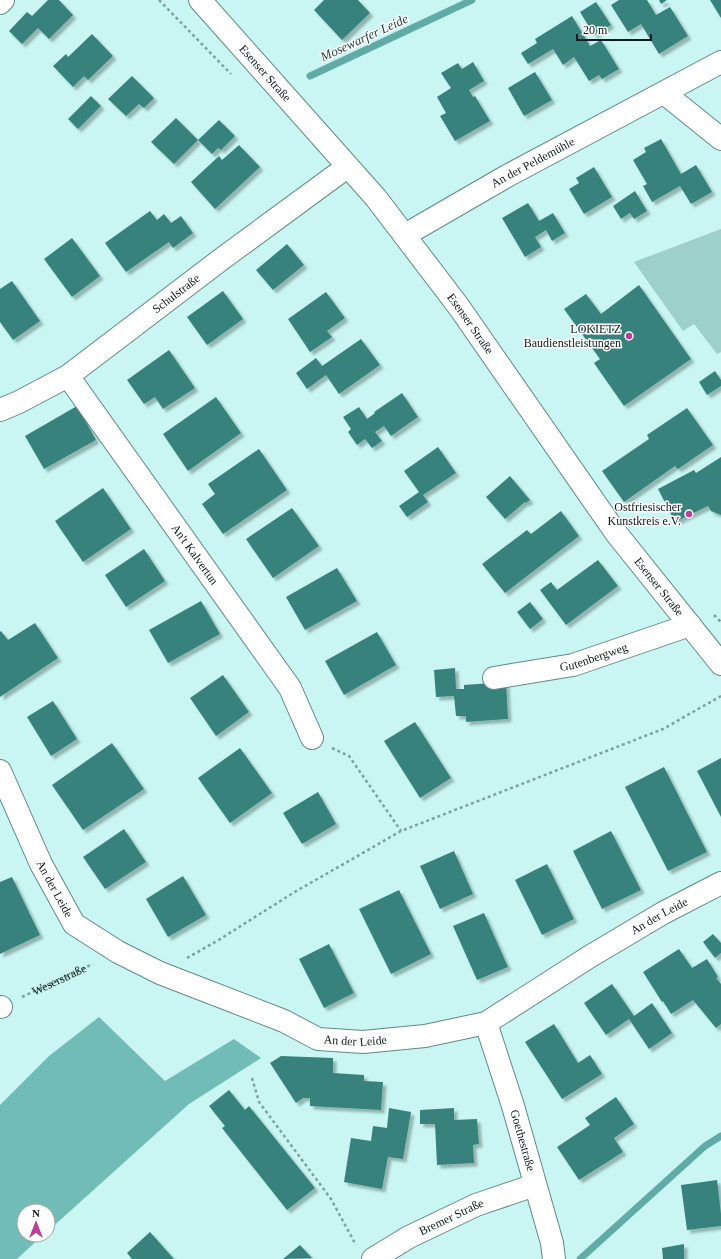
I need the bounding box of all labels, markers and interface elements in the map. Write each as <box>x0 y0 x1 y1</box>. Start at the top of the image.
water label: Mosewarfer Leide <box>317 10 411 65</box>
scale bar <box>577 16 651 42</box>
text: 20 m <box>583 23 608 37</box>
street label: Esenser Straße <box>236 42 294 104</box>
street label: An der Peldemühle <box>489 134 577 191</box>
street label: Schulstraße <box>150 271 203 316</box>
street label: Esenser Straße <box>444 290 496 357</box>
place label: LOKIETZ Baudienstleistungen <box>524 322 621 350</box>
marker: LOKIETZ Baudienstleistungen <box>624 331 634 341</box>
place label: Ostfriesischer Kunstkreis e.V. <box>608 500 681 528</box>
marker: Ostfriesischer Kunstkreis e.V. <box>684 509 694 519</box>
street label: An't Kalvertun <box>169 521 221 588</box>
street label: Esenser Straße <box>631 555 687 619</box>
street label: Gutenbergweg <box>559 640 629 674</box>
street label: An der Leide <box>33 858 76 920</box>
street label: An der Leide <box>628 894 690 938</box>
street label: Weserstraße <box>30 961 89 998</box>
street label: An der Leide <box>323 1032 387 1049</box>
street label: Goethestraße <box>507 1108 538 1173</box>
street label: Bremer Straße <box>417 1196 485 1238</box>
north arrow <box>16 1203 56 1243</box>
text: N <box>32 1207 40 1219</box>

